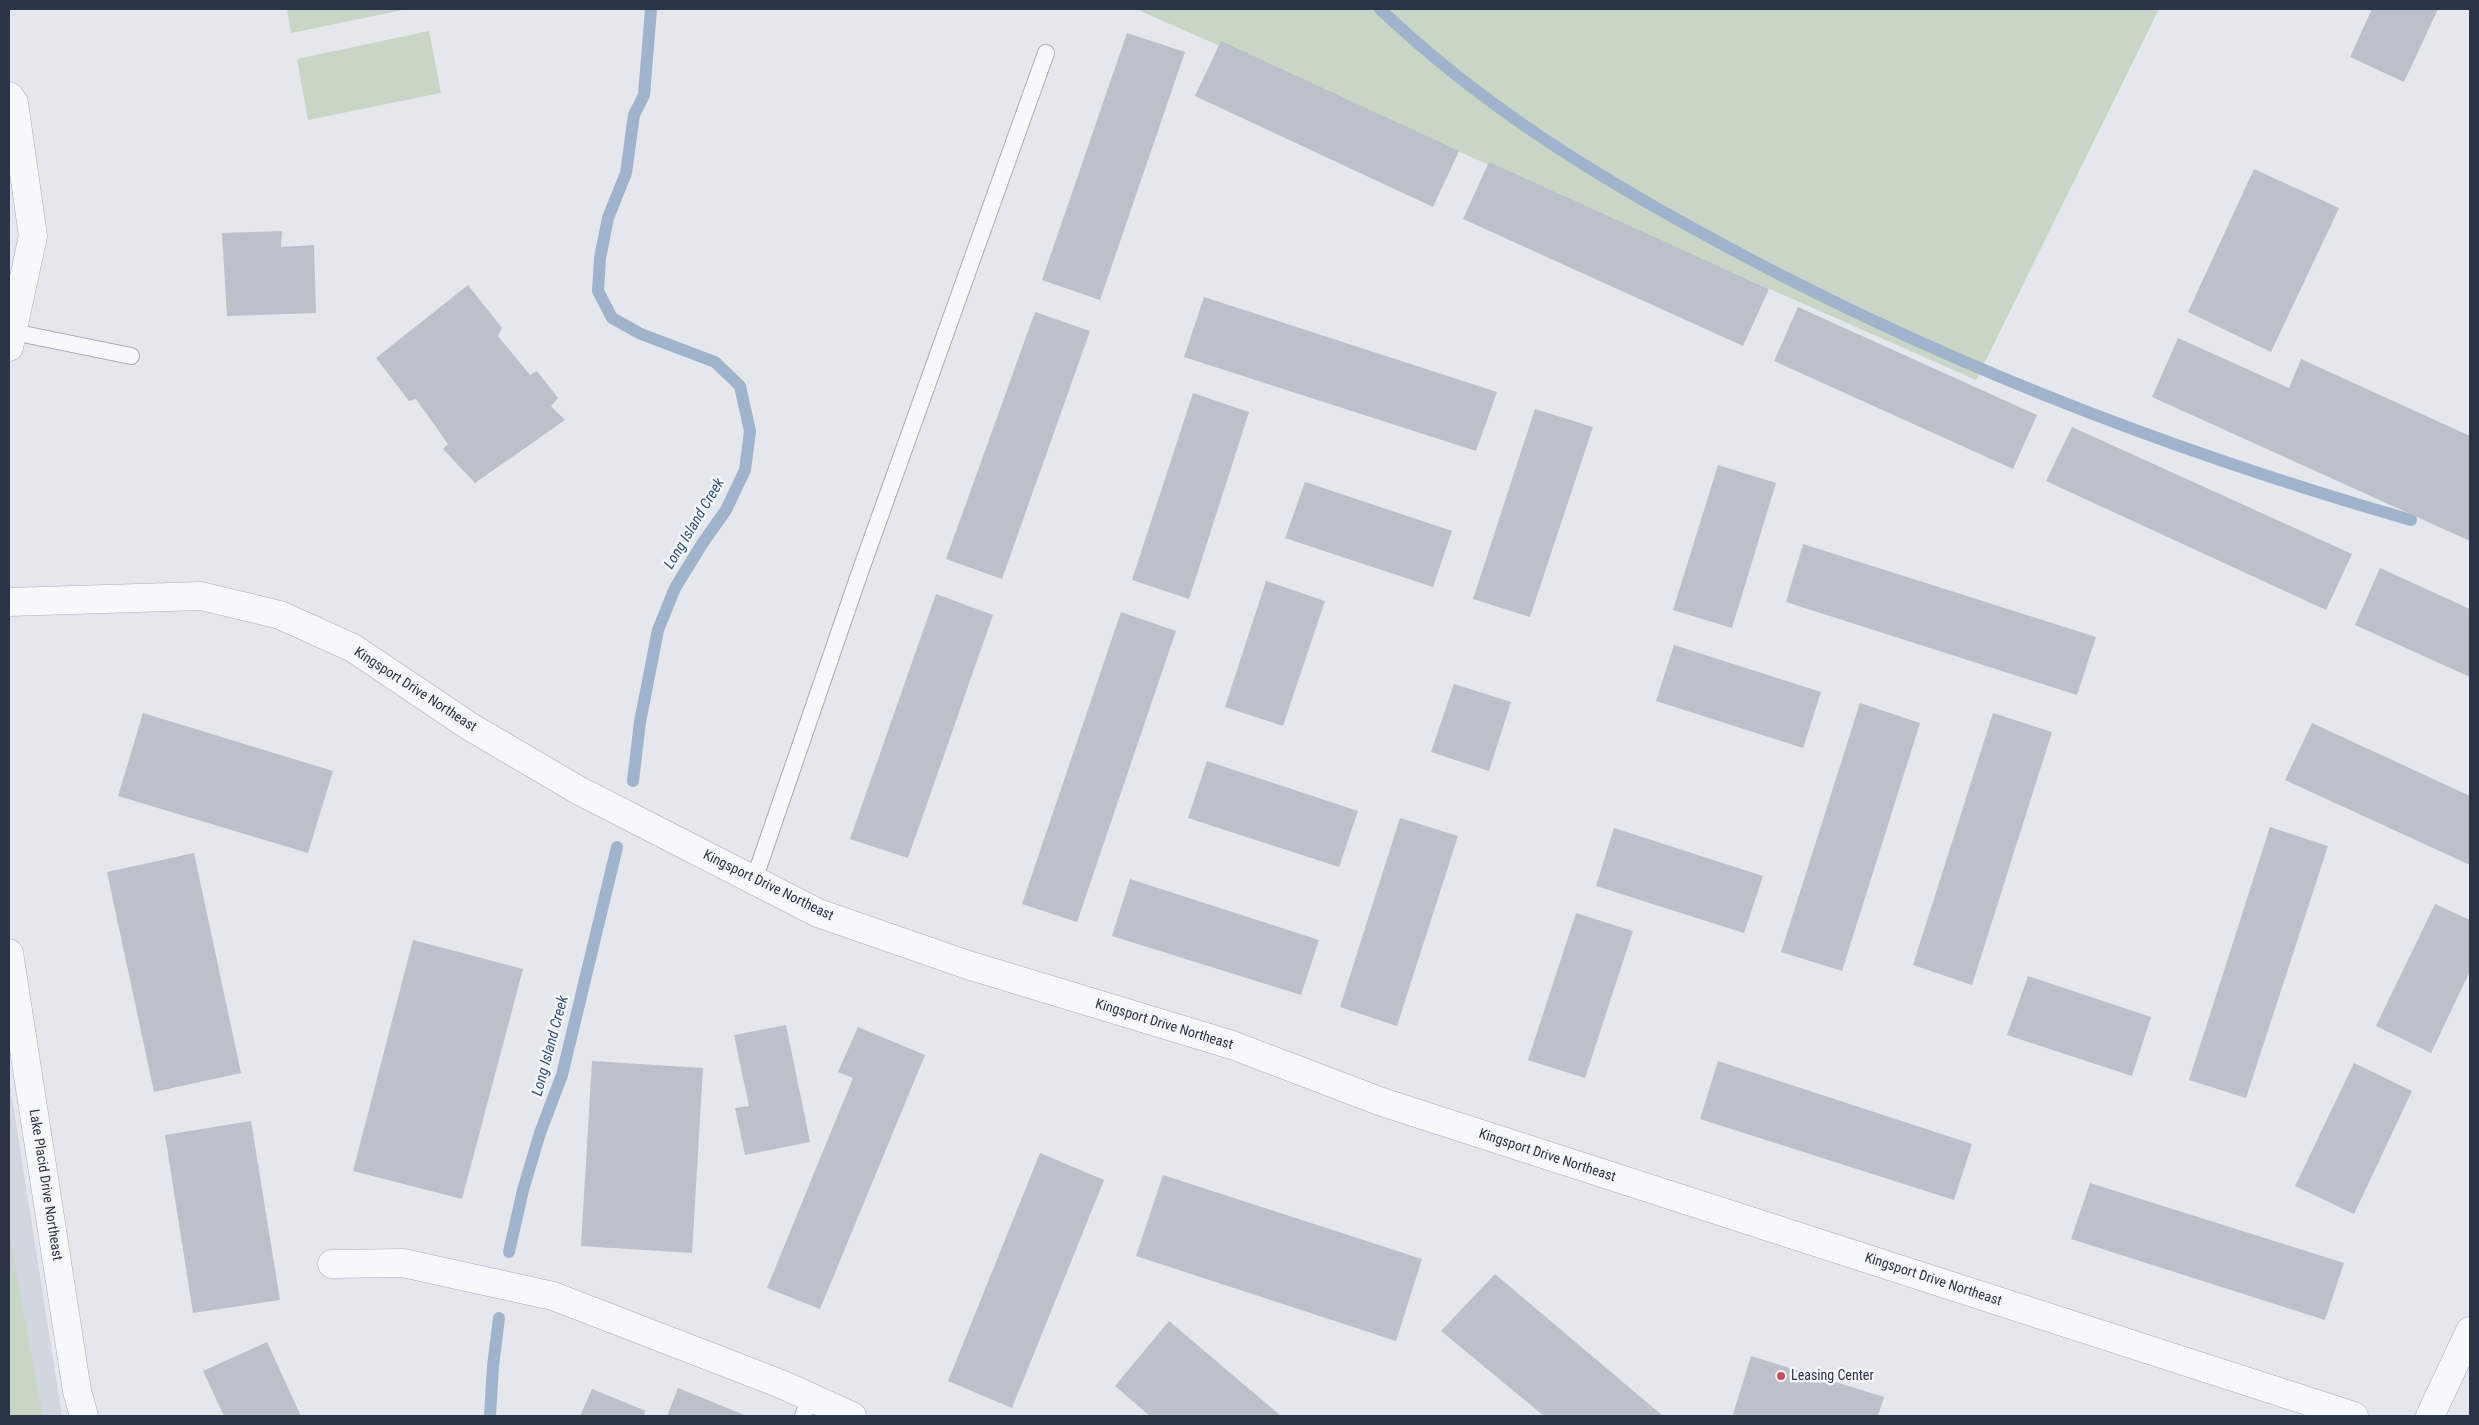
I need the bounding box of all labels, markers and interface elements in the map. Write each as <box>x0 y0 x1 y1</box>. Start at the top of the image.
water label: Long Island Creek <box>661 475 729 573</box>
street label: Kingsport Drive Northeast <box>350 644 480 736</box>
street label: Kingsport Drive Northeast <box>700 847 836 925</box>
water label: Long Island Creek <box>529 994 573 1098</box>
street label: Kingsport Drive Northeast <box>1093 996 1235 1054</box>
street label: Lake Placid Drive Northeast <box>25 1108 65 1262</box>
street label: Kingsport Drive Northeast <box>1476 1126 1618 1186</box>
street label: Kingsport Drive Northeast <box>1862 1250 2004 1310</box>
place label: Leasing Center <box>1791 1368 1874 1384</box>
marker: Leasing Center <box>1775 1370 1787 1382</box>

